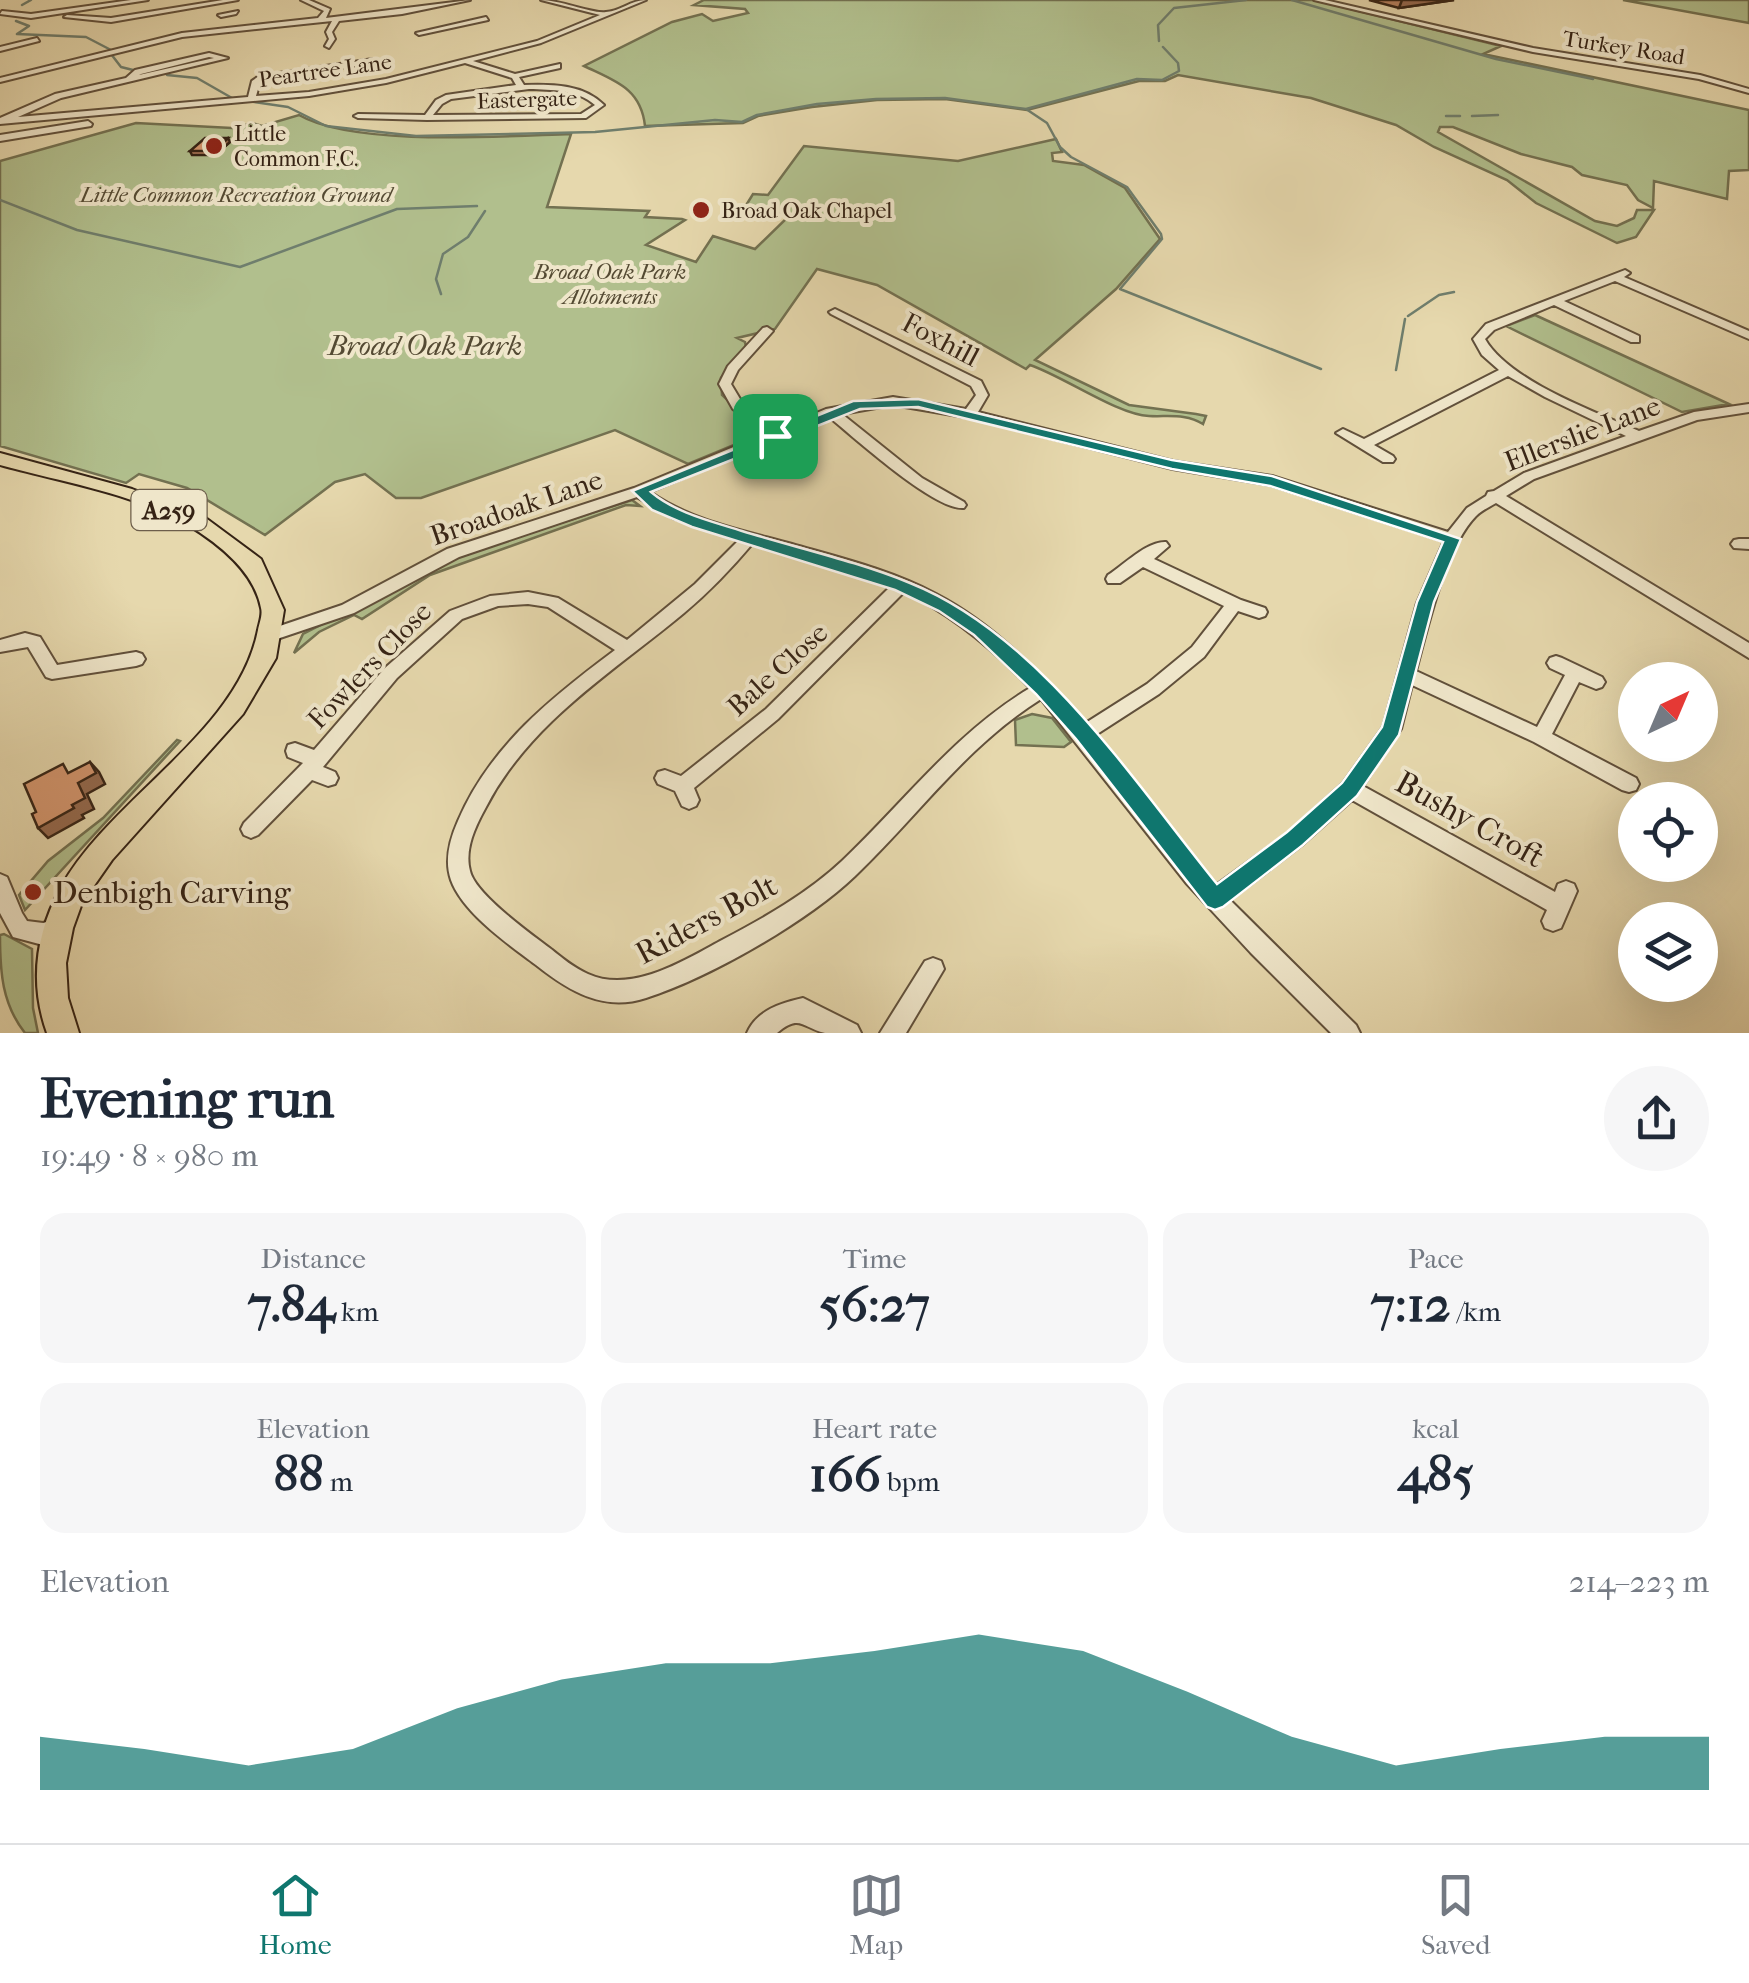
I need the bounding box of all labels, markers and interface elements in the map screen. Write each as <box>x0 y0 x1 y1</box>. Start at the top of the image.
street label: Turkey Road <box>1561 26 1688 71</box>
street label: Peartree Lane <box>257 49 393 93</box>
street label: Eastergate <box>476 85 578 115</box>
place label: Little Common F.C. <box>234 121 358 172</box>
marker: Little Common F.C. <box>203 135 225 157</box>
park label: Little Common Recreation Ground <box>78 182 395 208</box>
place label: Broad Oak Chapel <box>721 198 892 224</box>
marker: Broad Oak Chapel <box>690 199 712 221</box>
park label: Broad Oak Park Allotments <box>533 259 686 310</box>
street label: Foxhill <box>897 305 985 374</box>
park label: Broad Oak Park <box>326 329 522 362</box>
street label: Ellerslie Lane <box>1500 389 1665 478</box>
pin <box>733 394 818 479</box>
icon: arrive <box>748 409 803 464</box>
street label: Broadoak Lane <box>426 463 607 552</box>
road number: A259 <box>132 490 206 530</box>
street label: Fowlers Close <box>301 595 438 736</box>
street label: Bale Close <box>720 616 834 723</box>
north arrow <box>1618 662 1718 762</box>
map controls <box>1618 662 1718 1002</box>
street label: Bushy Croft <box>1389 763 1551 876</box>
button: locate <box>1618 782 1718 882</box>
street label: Riders Bolt <box>629 866 784 972</box>
place label: Denbigh Carving <box>53 874 292 911</box>
marker: Denbigh Carving <box>22 881 44 903</box>
button: layers <box>1618 902 1718 1002</box>
button: share <box>1604 1066 1709 1171</box>
text: Evening run <box>40 1067 334 1131</box>
text: 19:49 · 8 × 980 m <box>40 1137 258 1174</box>
text: Distance <box>261 1242 366 1275</box>
text: Time <box>843 1242 906 1275</box>
text: Pace <box>1408 1242 1464 1275</box>
text: 7.84 <box>248 1275 335 1334</box>
text: 56:27 <box>819 1275 930 1334</box>
text: 7:12 <box>1371 1275 1450 1334</box>
text: km <box>335 1295 379 1328</box>
text: /km <box>1450 1295 1501 1328</box>
text: Elevation <box>257 1412 370 1445</box>
text: Heart rate <box>812 1412 937 1445</box>
text: kcal <box>1412 1412 1459 1445</box>
text: 88 <box>273 1445 324 1504</box>
text: 166 <box>809 1445 881 1504</box>
text: 485 <box>1398 1445 1474 1504</box>
text: m <box>324 1465 353 1498</box>
text: bpm <box>881 1465 940 1498</box>
text: Elevation <box>40 1563 169 1600</box>
text: 214–223 m <box>1569 1563 1709 1600</box>
tab: Home <box>259 1868 331 1961</box>
tab: Map <box>849 1868 904 1961</box>
tab: Saved <box>1421 1868 1490 1961</box>

